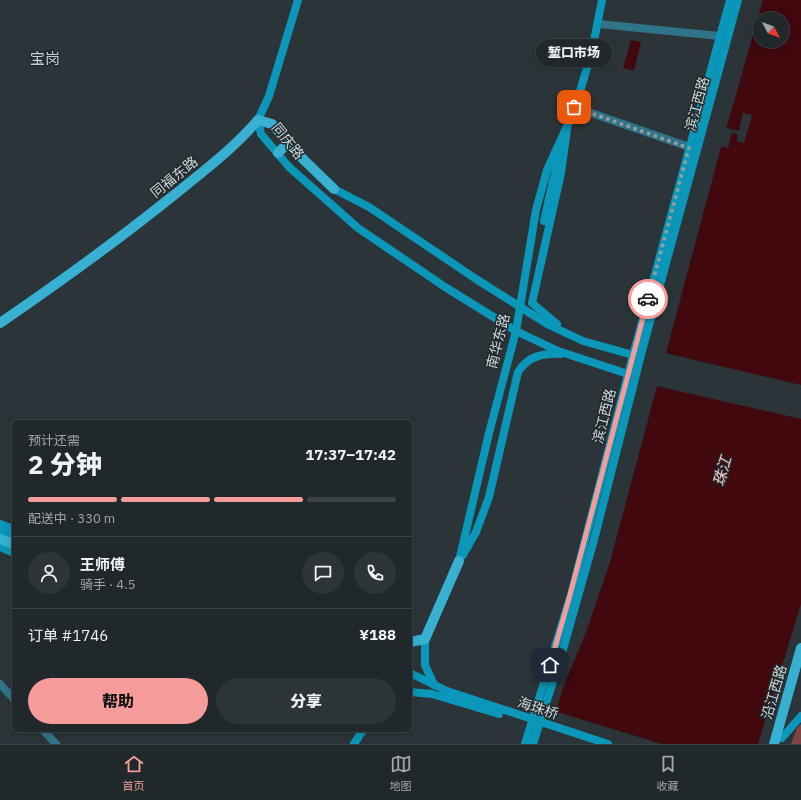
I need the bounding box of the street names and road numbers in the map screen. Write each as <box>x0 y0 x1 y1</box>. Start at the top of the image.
street label: 滨江西路 <box>681 75 713 133</box>
street label: 同庆路 <box>268 119 308 163</box>
street label: 同福东路 <box>147 152 201 202</box>
street label: 南华东路 <box>482 312 514 370</box>
street label: 滨江西路 <box>588 387 620 445</box>
street label: 沿江西路 <box>758 663 790 721</box>
street label: 海珠桥 <box>515 693 561 723</box>

